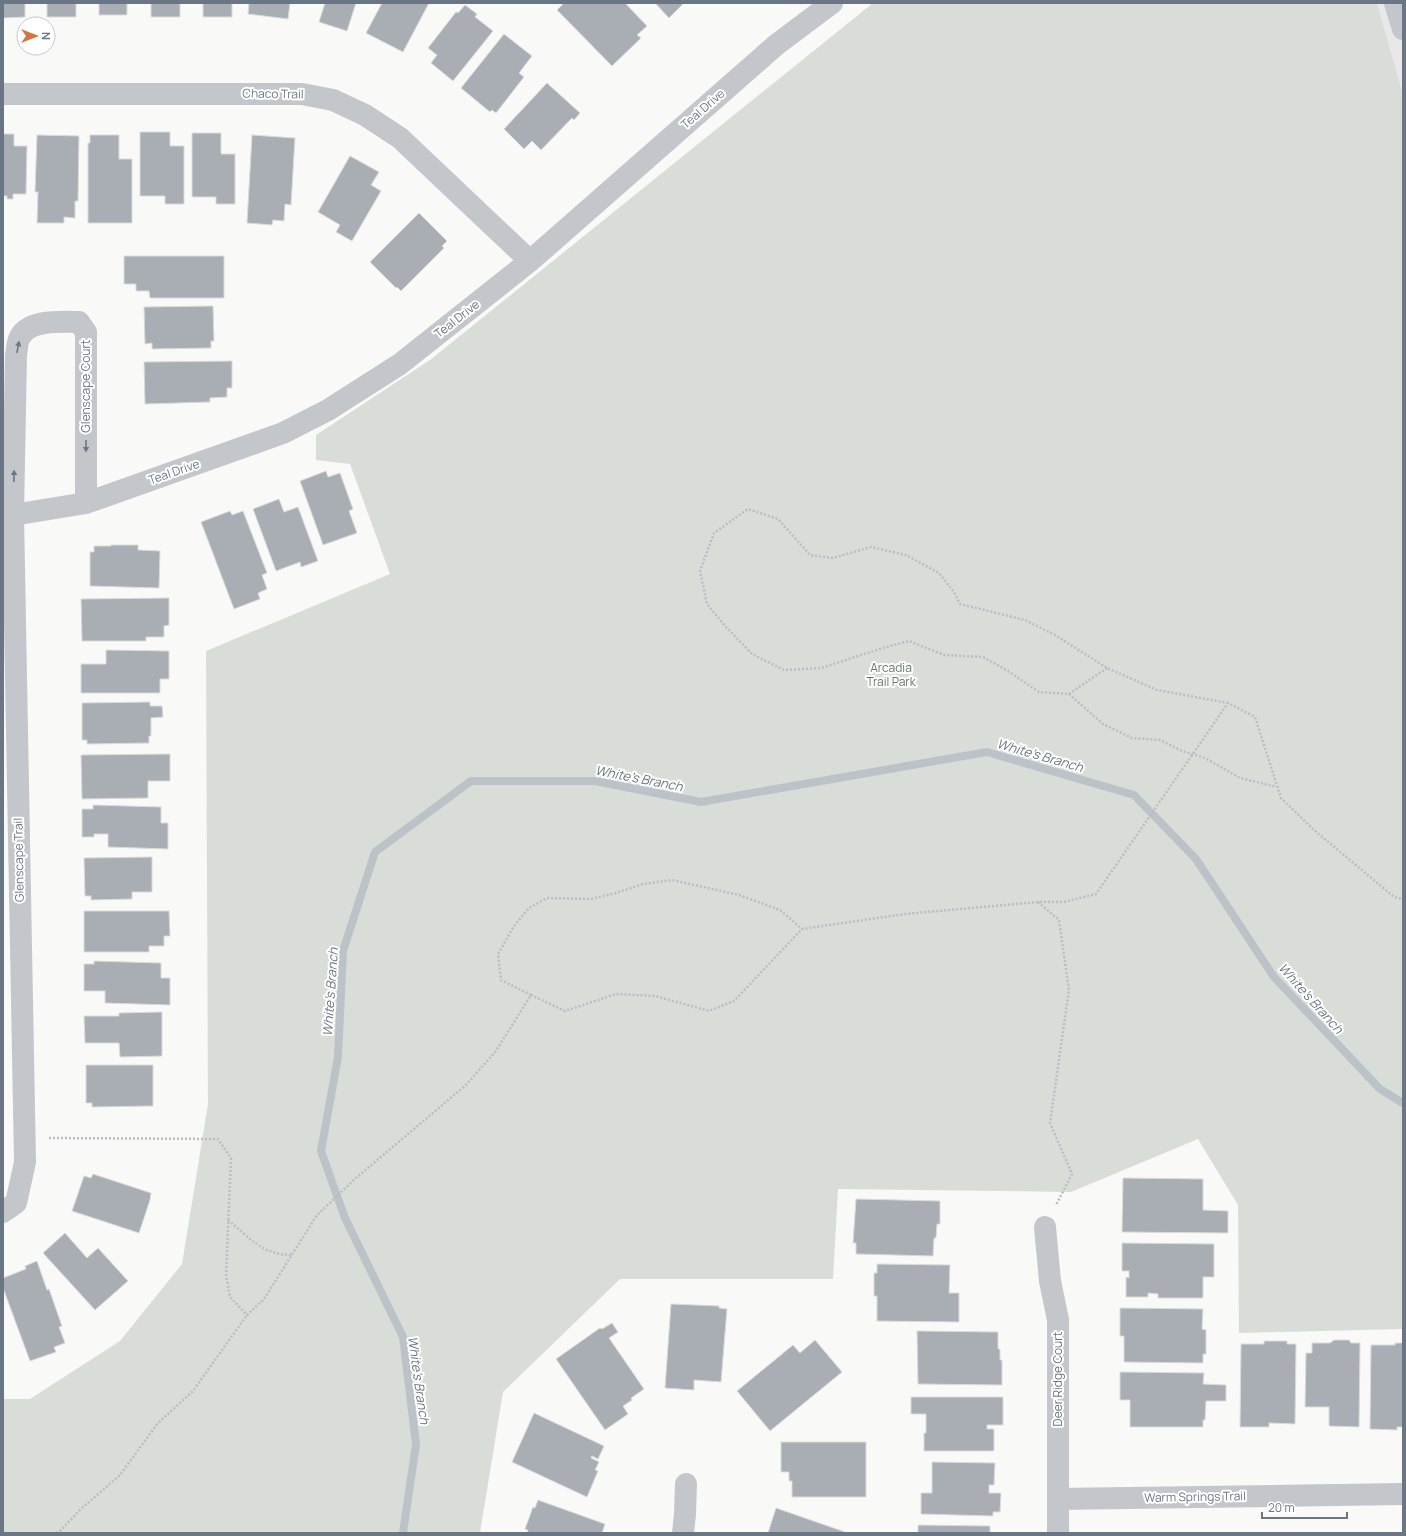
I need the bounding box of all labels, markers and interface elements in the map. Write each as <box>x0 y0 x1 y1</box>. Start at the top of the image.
north arrow <box>16 16 56 56</box>
text: N <box>39 32 54 40</box>
street label: Chaco Trail <box>242 84 304 103</box>
street label: Teal Drive <box>677 85 728 132</box>
street label: Teal Drive <box>431 296 483 342</box>
street label: Glenscape Court <box>77 339 94 433</box>
one-way arrow <box>15 340 21 353</box>
one-way arrow <box>83 440 89 453</box>
street label: Teal Drive <box>146 455 202 488</box>
one-way arrow <box>11 469 17 482</box>
park label: Arcadia Trail Park <box>866 659 917 690</box>
water label: White's Branch <box>995 734 1086 776</box>
water label: White's Branch <box>594 761 686 796</box>
street label: Glenscape Trail <box>9 818 28 902</box>
water label: White's Branch <box>318 946 342 1037</box>
water label: White's Branch <box>1275 959 1348 1038</box>
street label: Deer Ridge Court <box>1049 1331 1066 1426</box>
water label: White's Branch <box>404 1335 434 1427</box>
street label: Warm Springs Trail <box>1144 1487 1246 1506</box>
scale bar <box>1262 1494 1347 1520</box>
text: 20 m <box>1268 1499 1295 1516</box>

